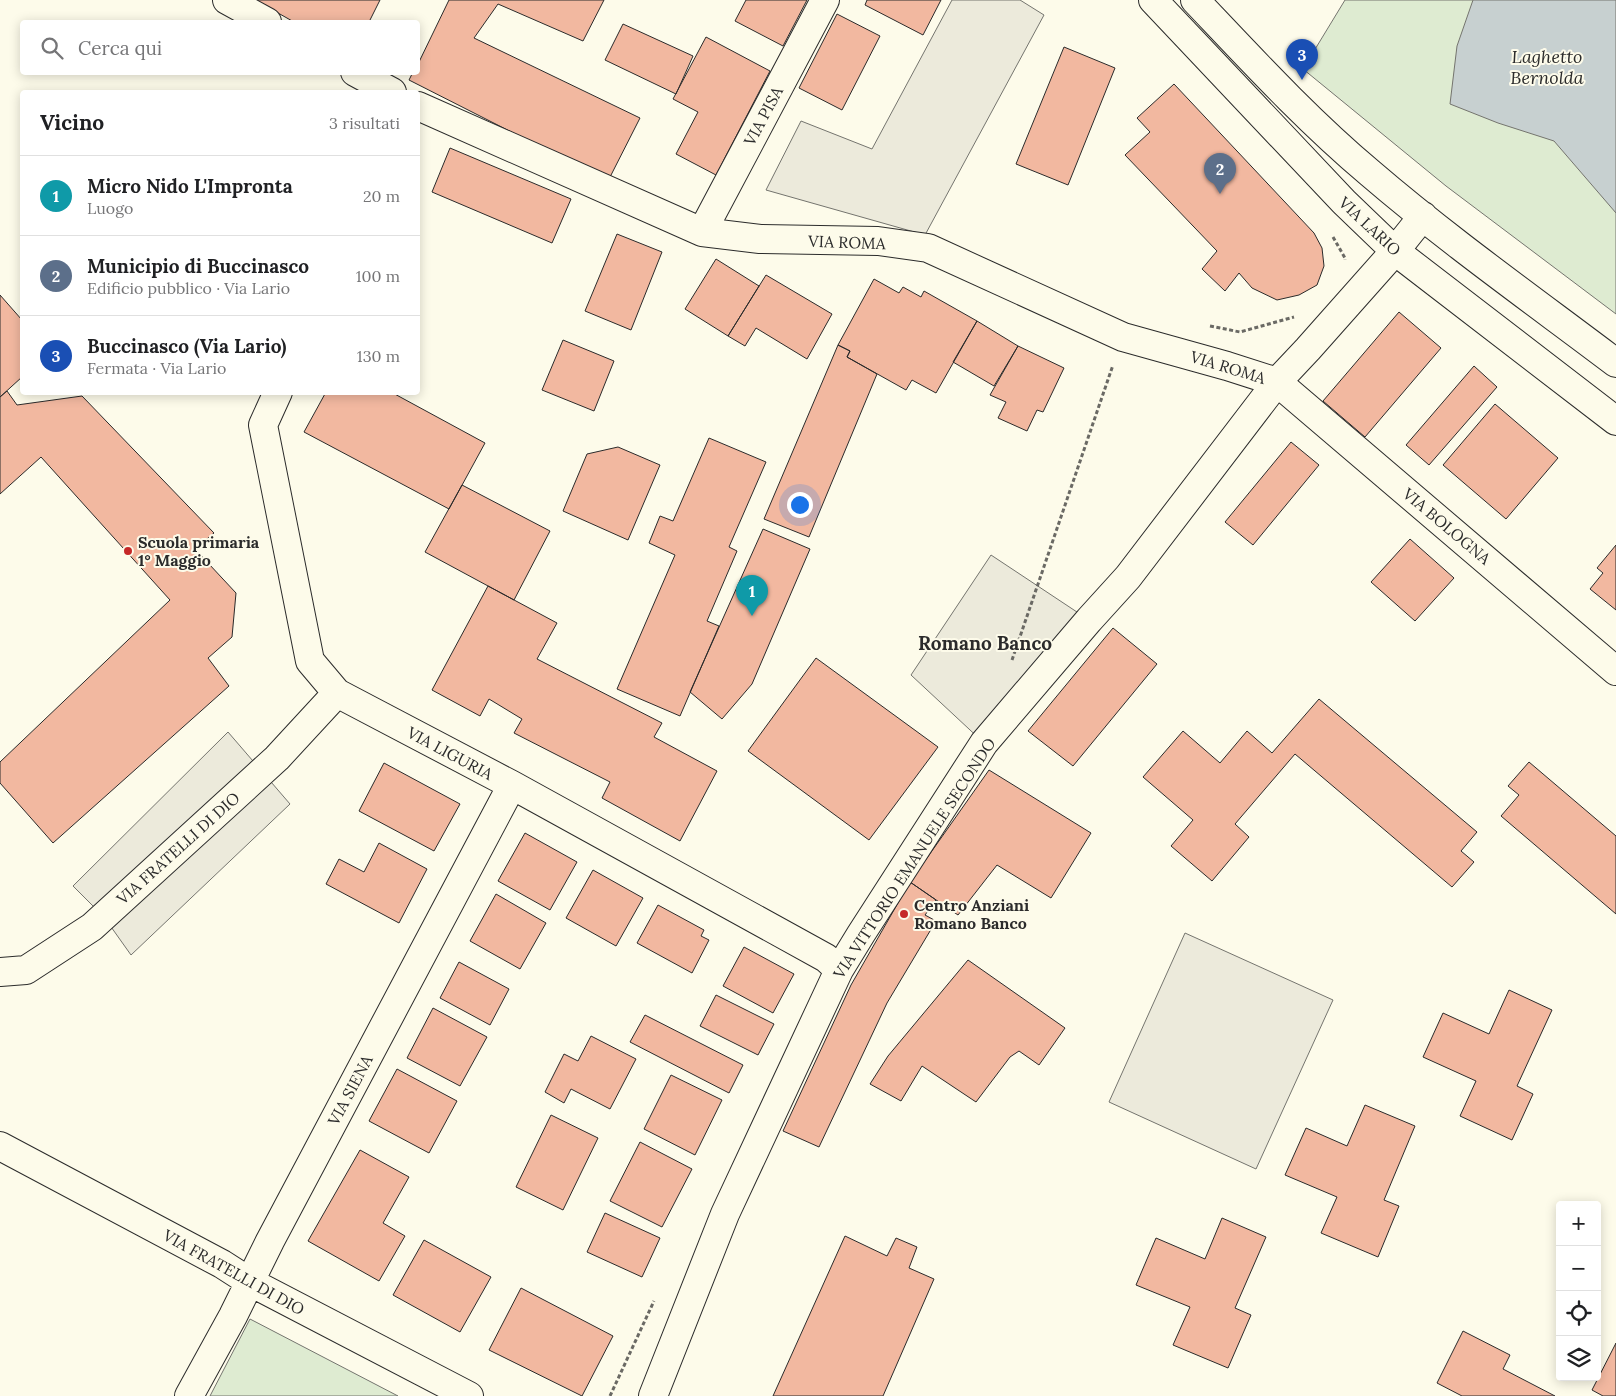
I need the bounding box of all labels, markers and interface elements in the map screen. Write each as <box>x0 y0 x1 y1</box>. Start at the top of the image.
search box <box>20 20 420 75</box>
icon: search <box>38 34 66 62</box>
text: Cerca qui <box>78 36 162 60</box>
pin: 3 <box>1286 39 1318 80</box>
water label: Laghetto Bernolda <box>1510 45 1584 89</box>
street label: VIA PISA <box>739 82 787 150</box>
text: Vicino <box>40 109 104 136</box>
text: 3 risultati <box>329 113 400 133</box>
pin: 2 <box>1204 153 1236 194</box>
text: Micro Nido L'Impronta <box>87 174 293 198</box>
text: 1 <box>53 186 59 206</box>
text: 20 m <box>363 186 400 206</box>
street label: VIA LARIO <box>1334 192 1405 260</box>
text: Luogo <box>87 198 133 218</box>
street label: VIA ROMA <box>807 231 887 253</box>
text: Municipio di Buccinasco <box>87 254 309 278</box>
text: 2 <box>52 266 60 286</box>
text: 100 m <box>356 266 400 286</box>
text: Edificio pubblico · Via Lario <box>87 278 290 298</box>
text: Buccinasco (Via Lario) <box>87 334 286 358</box>
text: 3 <box>52 346 60 366</box>
text: 130 m <box>357 346 400 366</box>
street label: VIA ROMA <box>1187 346 1269 388</box>
text: Fermata · Via Lario <box>87 358 226 378</box>
street label: VIA BOLOGNA <box>1398 483 1496 569</box>
your location <box>787 492 813 518</box>
place label: Scuola primaria 1° Maggio <box>138 532 260 570</box>
marker: Scuola primaria 1° Maggio <box>122 545 134 557</box>
pin: 1 <box>736 575 768 616</box>
district label: Romano Banco <box>918 631 1052 655</box>
street label: VIA LIGURIA <box>403 722 497 784</box>
street label: VIA VITTORIO EMANUELE SECONDO <box>828 734 999 983</box>
street label: VIA FRATELLI DI DIO <box>112 788 244 909</box>
place label: Centro Anziani Romano Banco <box>914 895 1029 933</box>
marker: Centro Anziani Romano Banco <box>898 908 910 920</box>
street label: VIA SIENA <box>323 1051 377 1129</box>
map controls <box>1556 1201 1601 1381</box>
button: + <box>1556 1201 1601 1246</box>
street label: VIA FRATELLI DI DIO <box>159 1224 308 1319</box>
button: − <box>1556 1246 1601 1291</box>
button: locate <box>1556 1291 1601 1336</box>
button: layers <box>1556 1336 1601 1381</box>

